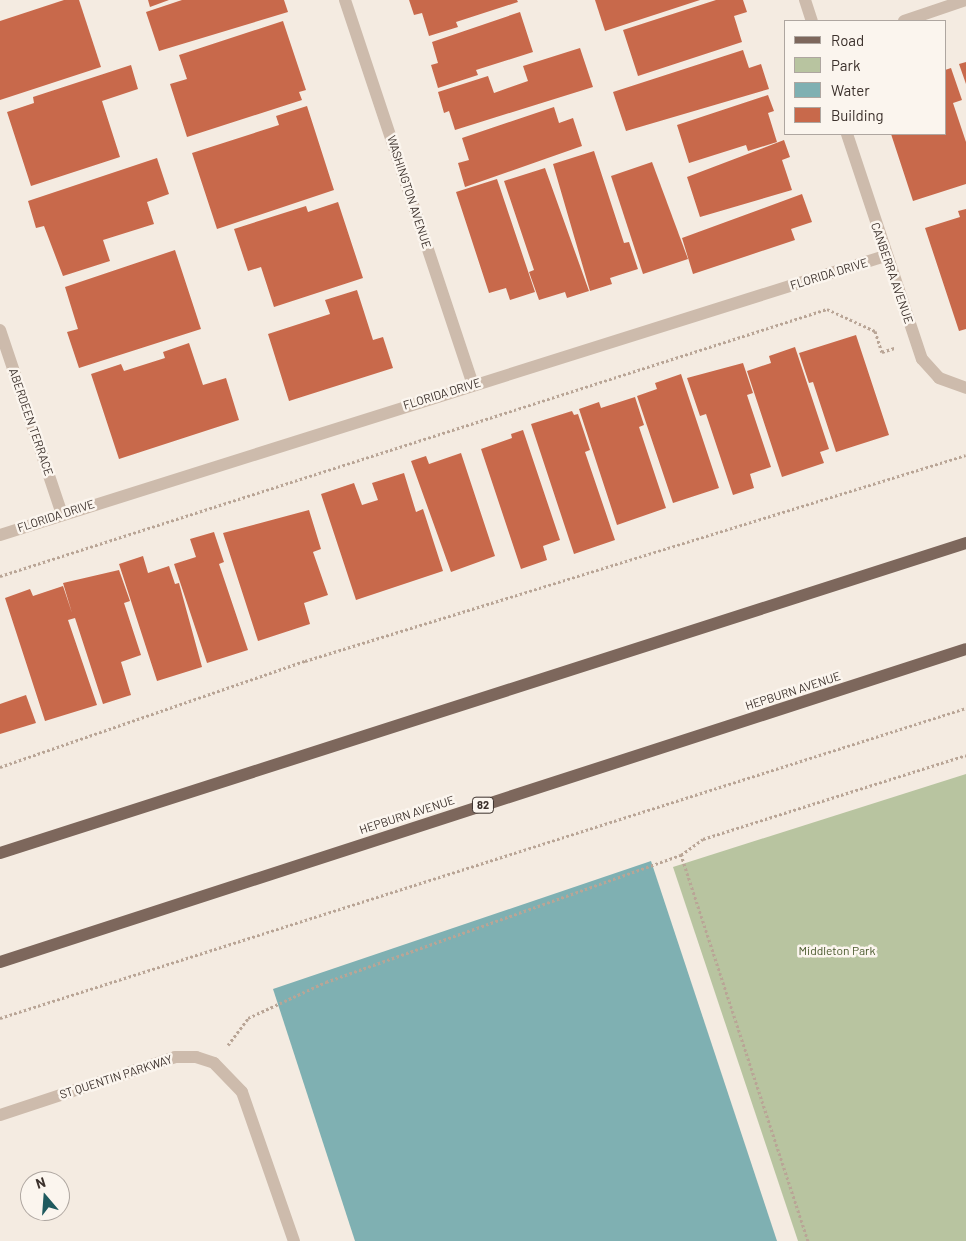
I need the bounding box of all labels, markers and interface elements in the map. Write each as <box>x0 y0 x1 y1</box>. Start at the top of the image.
legend <box>784 20 946 135</box>
text: Road <box>831 31 864 49</box>
text: Park <box>831 56 860 74</box>
text: Water <box>831 81 870 99</box>
text: Building <box>831 106 884 124</box>
street label: WASHINGTON AVENUE <box>384 134 434 250</box>
street label: CANBERRA AVENUE <box>868 220 916 326</box>
street label: FLORIDA DRIVE <box>788 255 870 293</box>
street label: ABERDEEN TERRACE <box>6 366 56 478</box>
street label: FLORIDA DRIVE <box>401 375 483 413</box>
street label: FLORIDA DRIVE <box>16 497 96 535</box>
street label: HEPBURN AVENUE <box>744 669 842 713</box>
street label: HEPBURN AVENUE <box>358 793 456 837</box>
road number: 82 <box>472 796 494 814</box>
park label: Middleton Park <box>799 944 875 958</box>
street label: ST QUENTIN PARKWAY <box>58 1052 174 1102</box>
north arrow <box>20 1171 70 1221</box>
text: N <box>33 1173 48 1192</box>

